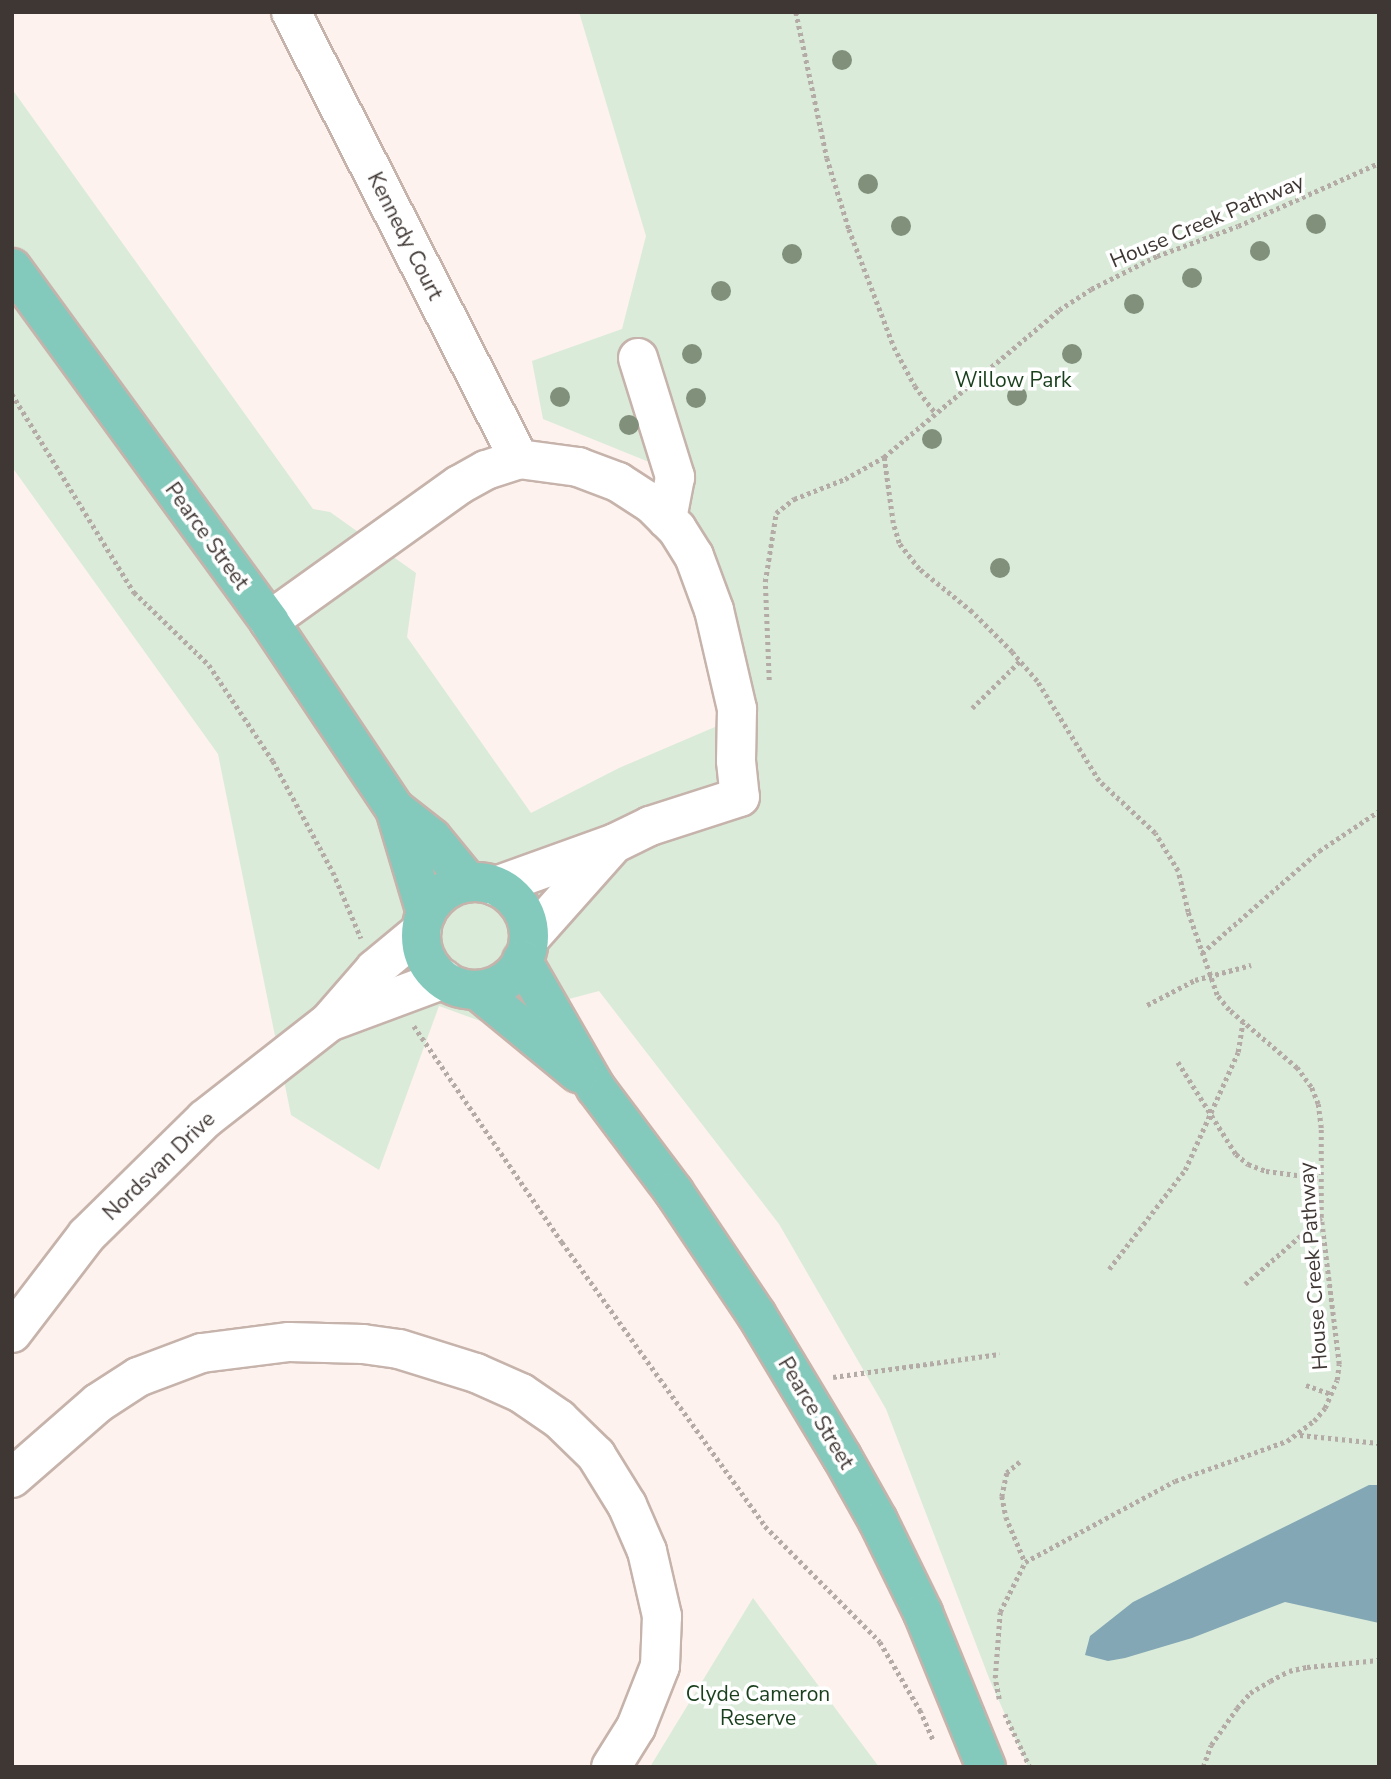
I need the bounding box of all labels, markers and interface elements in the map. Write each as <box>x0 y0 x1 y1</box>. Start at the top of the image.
street label: Kennedy Court <box>362 168 448 304</box>
street label: House Creek Pathway <box>1106 169 1308 273</box>
park label: Willow Park <box>955 367 1071 393</box>
street label: Pearce Street <box>160 478 254 594</box>
street label: Nordsvan Drive <box>98 1106 220 1226</box>
street label: House Creek Pathway <box>1293 1161 1333 1371</box>
street label: Pearce Street <box>773 1353 859 1473</box>
park label: Clyde Cameron Reserve <box>686 1681 830 1731</box>

